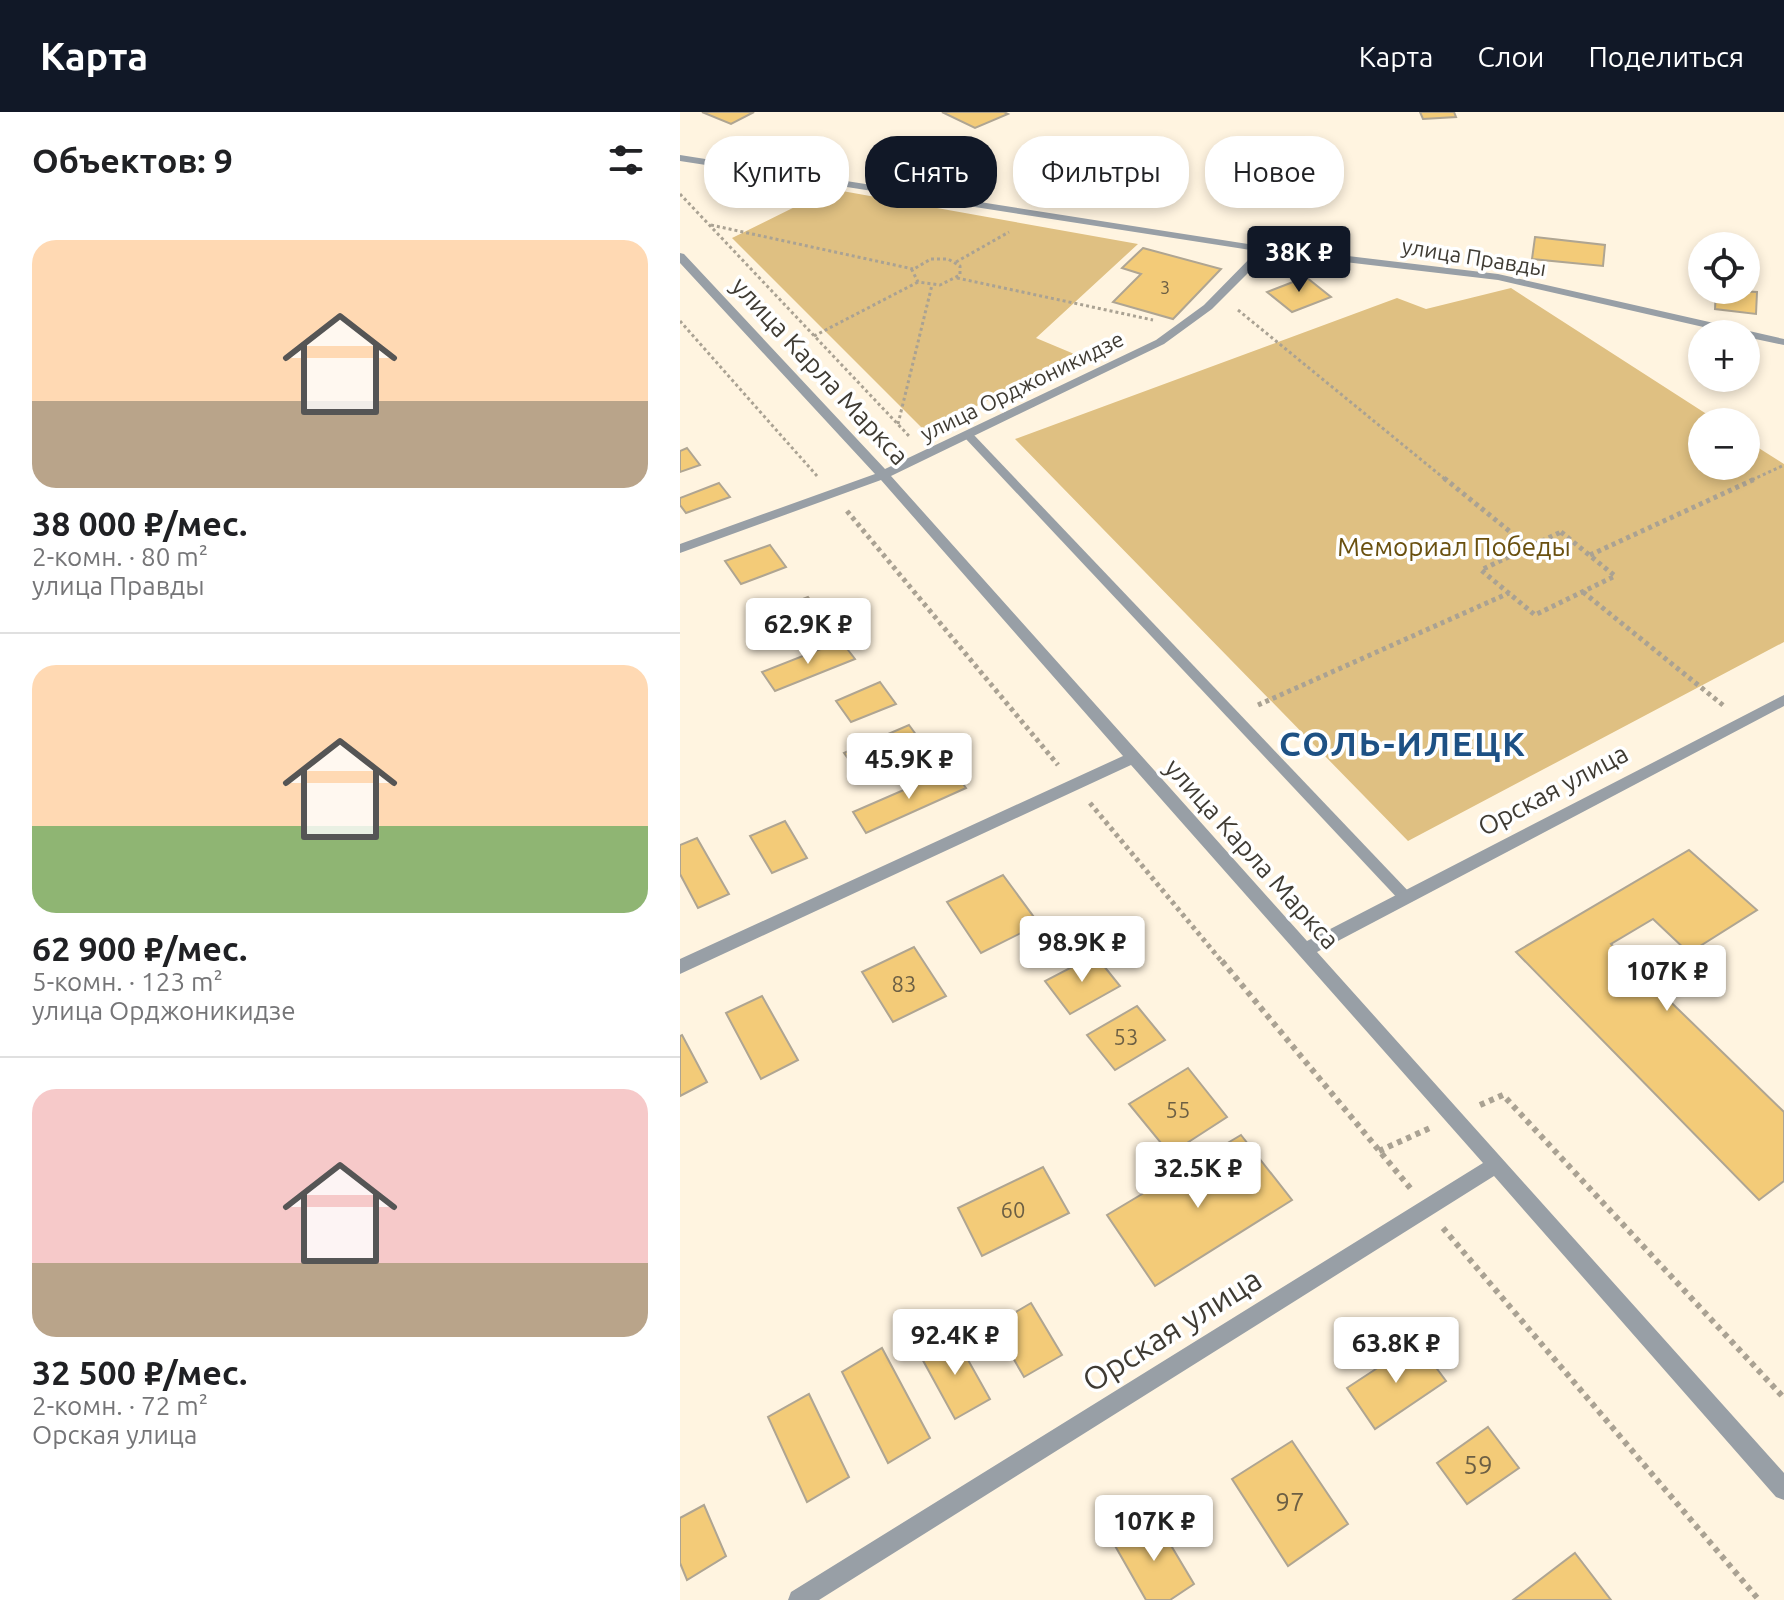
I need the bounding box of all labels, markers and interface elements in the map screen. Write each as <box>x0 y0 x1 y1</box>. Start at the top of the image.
text: Карта <box>40 35 148 77</box>
text: Карта <box>1359 41 1433 72</box>
text: Слои <box>1477 41 1544 72</box>
text: Поделиться <box>1588 41 1744 72</box>
chip: Купить <box>704 136 849 208</box>
chip: Снять <box>865 136 997 208</box>
chip: Фильтры <box>1013 136 1189 208</box>
chip: Новое <box>1205 136 1344 208</box>
icon: filters <box>604 138 648 182</box>
text: Объектов: 9 <box>32 141 233 179</box>
pin: 38K ₽ <box>1243 226 1355 294</box>
map controls <box>1688 232 1760 480</box>
button: locate <box>1688 232 1760 304</box>
street label: улица Правды <box>1400 233 1548 280</box>
text: 38K ₽ <box>1265 237 1333 266</box>
street label: улица Карла Маркса <box>726 271 915 470</box>
house number: 3 <box>1160 277 1170 297</box>
icon: home <box>268 292 412 436</box>
button: + <box>1688 320 1760 392</box>
street label: улица Орджоникидзе <box>916 325 1128 446</box>
button: − <box>1688 408 1760 480</box>
text: 38 000 ₽/мес. <box>32 504 247 542</box>
park label: Мемориал Победы <box>1337 532 1571 561</box>
text: 2-комн. · 80 m² <box>32 542 208 571</box>
text: улица Правды <box>32 571 205 600</box>
pin: 62.9K ₽ <box>734 598 882 666</box>
text: 62.9K ₽ <box>764 609 852 638</box>
icon: home <box>268 717 412 861</box>
district label: СОЛЬ-ИЛЕЦК <box>1279 724 1527 762</box>
pin: 45.9K ₽ <box>835 733 983 801</box>
street label: Орская улица <box>1473 738 1633 841</box>
text: 45.9K ₽ <box>865 744 953 773</box>
street label: улица Карла Маркса <box>1159 753 1345 955</box>
pin: 98.9K ₽ <box>1008 916 1156 984</box>
text: 98.9K ₽ <box>1038 927 1126 956</box>
text: 62 900 ₽/мес. <box>32 929 247 967</box>
pin: 107K ₽ <box>1602 945 1732 1013</box>
text: 107K ₽ <box>1626 956 1708 985</box>
text: 5-комн. · 123 m² <box>32 967 223 996</box>
house number: 83 <box>892 971 916 996</box>
text: улица Орджоникидзе <box>32 996 296 1025</box>
house number: 53 <box>1114 1024 1138 1049</box>
house number: 55 <box>1166 1097 1190 1122</box>
icon: home <box>268 1141 412 1285</box>
pin: 32.5K ₽ <box>1124 1142 1272 1210</box>
text: 32.5K ₽ <box>1154 1153 1242 1182</box>
house number: 60 <box>1001 1197 1025 1222</box>
street label: Орская улица <box>1076 1260 1267 1398</box>
pin: 92.4K ₽ <box>881 1309 1029 1377</box>
pin: 63.8K ₽ <box>1322 1317 1470 1385</box>
text: 92.4K ₽ <box>911 1320 999 1349</box>
text: 63.8K ₽ <box>1352 1328 1440 1357</box>
text: 32 500 ₽/мес. <box>32 1353 247 1391</box>
text: 2-комн. · 72 m² <box>32 1391 208 1420</box>
text: Орская улица <box>32 1420 197 1449</box>
house number: 59 <box>1463 1450 1493 1479</box>
house number: 97 <box>1275 1487 1305 1516</box>
pin: 107K ₽ <box>1089 1495 1219 1563</box>
text: 107K ₽ <box>1113 1506 1195 1535</box>

